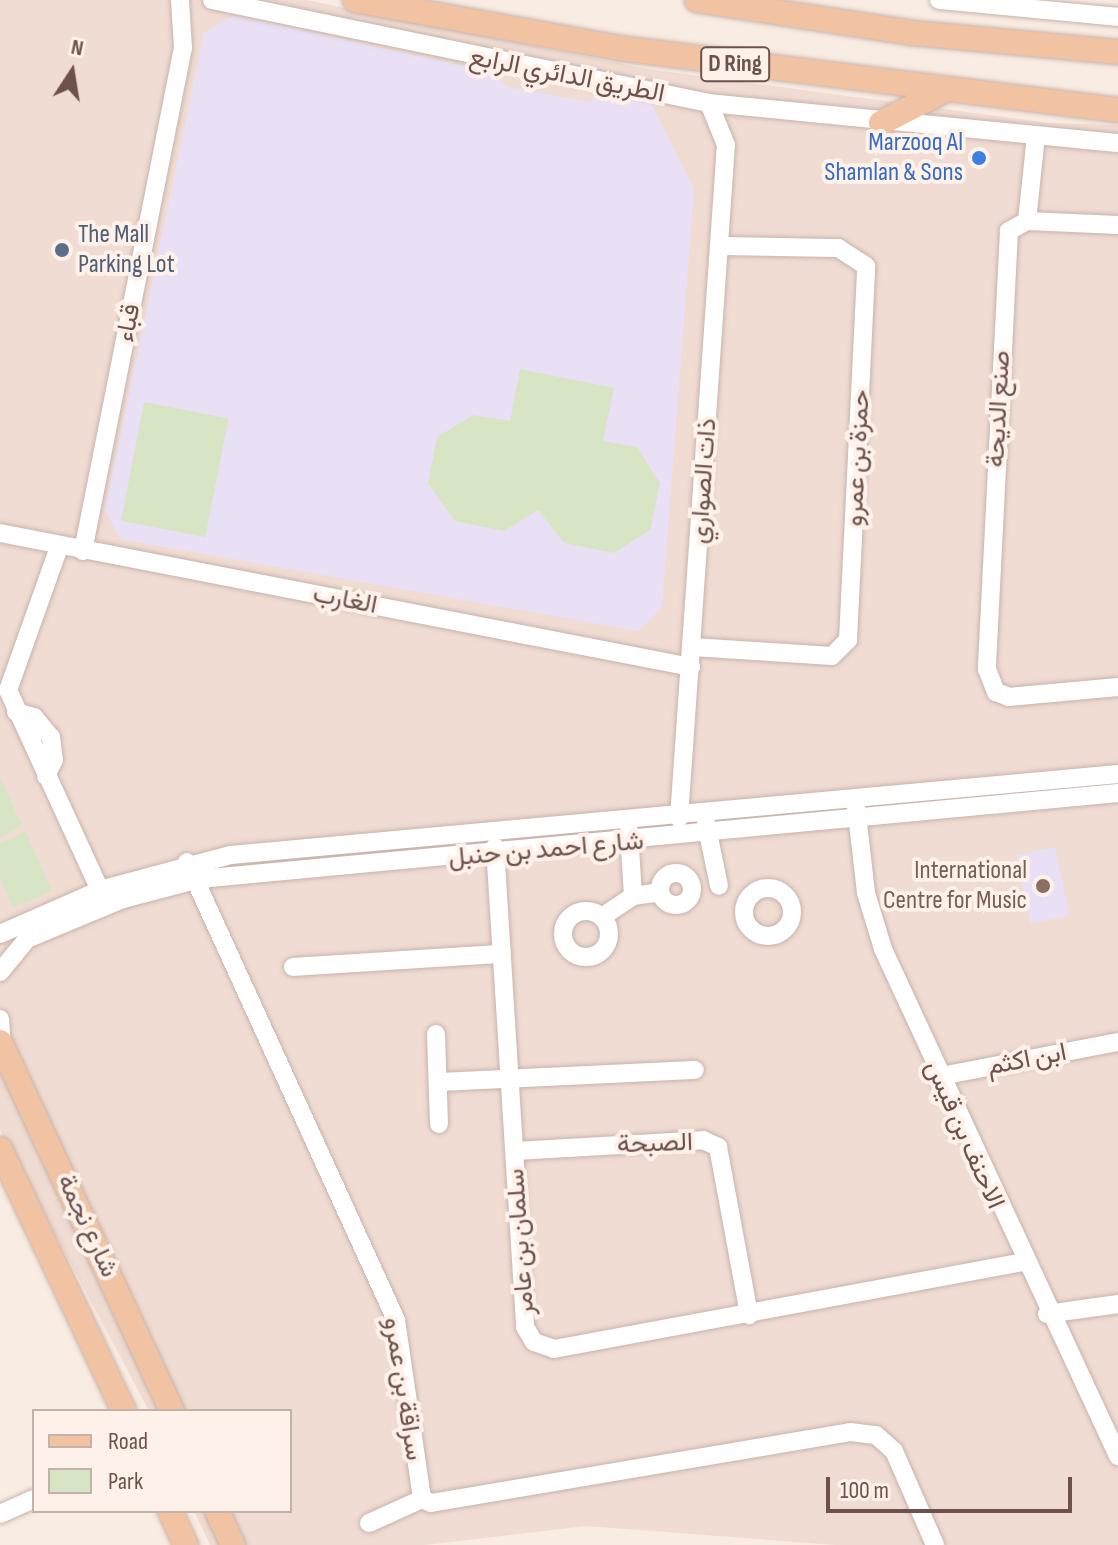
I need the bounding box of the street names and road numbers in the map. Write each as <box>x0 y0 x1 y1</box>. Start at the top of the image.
street label: الطريق الدائري الرابع <box>467 42 667 110</box>
road number: D Ring <box>699 44 771 84</box>
street label: قباء <box>110 301 148 345</box>
street label: صنع الديحة <box>980 350 1018 468</box>
street label: حمزة بن عمرو <box>839 389 877 527</box>
street label: ذات الصواري <box>684 417 724 545</box>
street label: الغارب <box>310 579 380 621</box>
street label: شارع احمد بن حنبل <box>447 826 645 874</box>
street label: ابن اكثم <box>985 1037 1069 1083</box>
street label: الاحنف بن قيس <box>917 1056 1011 1214</box>
street label: الصبحة <box>616 1127 694 1161</box>
street label: سلمان بن عامر <box>500 1168 542 1316</box>
street label: شارع نجمة <box>50 1170 124 1282</box>
street label: سراقة بن عمرو <box>376 1315 430 1463</box>

